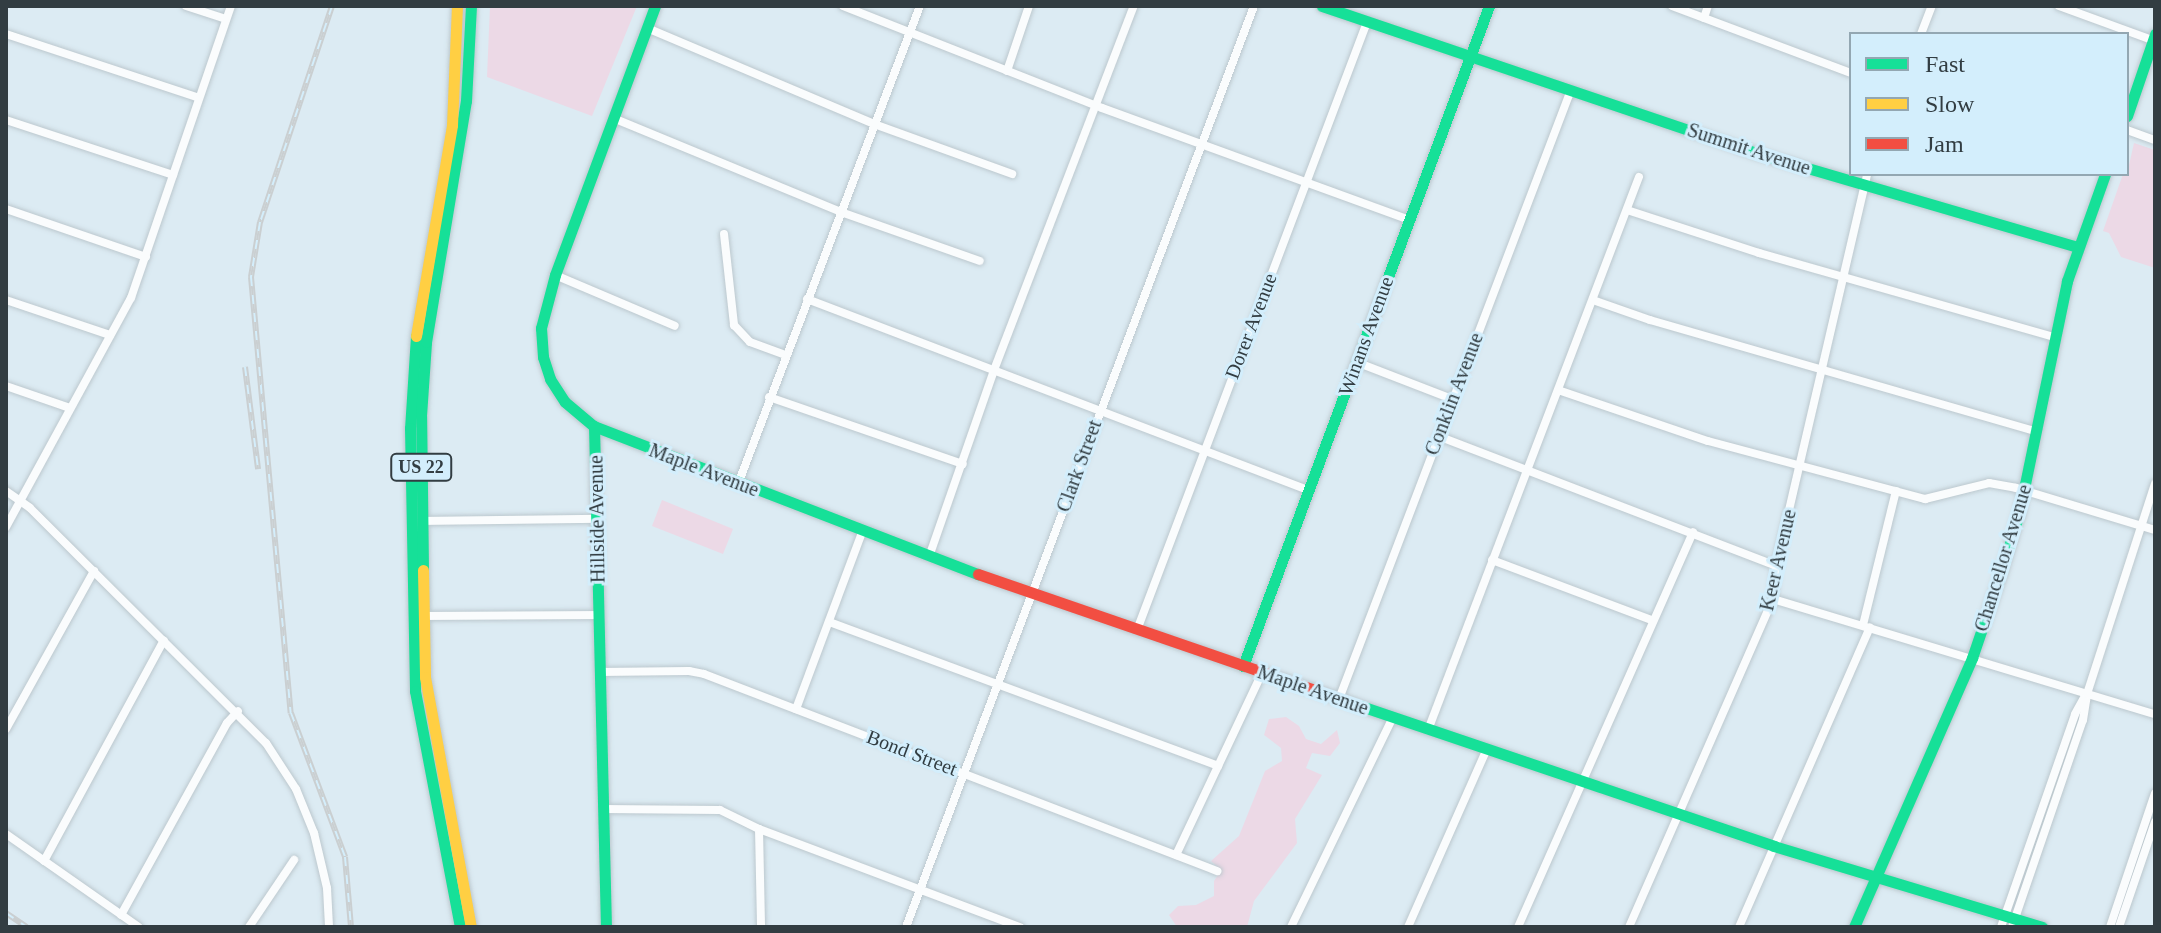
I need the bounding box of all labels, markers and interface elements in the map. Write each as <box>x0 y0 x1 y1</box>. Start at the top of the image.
legend <box>1849 32 2129 176</box>
text: Fast <box>1925 51 1965 77</box>
text: Slow <box>1925 91 1974 117</box>
street label: Summit Avenue <box>1684 118 1814 180</box>
text: Jam <box>1925 131 1964 157</box>
street label: Dorer Avenue <box>1220 269 1282 383</box>
street label: Winans Avenue <box>1333 273 1399 399</box>
street label: Conklin Avenue <box>1419 329 1489 459</box>
street label: Clark Street <box>1051 417 1107 515</box>
street label: Maple Avenue <box>645 438 763 502</box>
road number: US 22 <box>389 453 453 481</box>
street label: Hillside Avenue <box>584 454 610 584</box>
street label: Chancellor Avenue <box>1969 481 2037 635</box>
street label: Keer Avenue <box>1755 506 1801 614</box>
street label: Maple Avenue <box>1254 660 1372 720</box>
street label: Bond Street <box>863 725 961 781</box>

